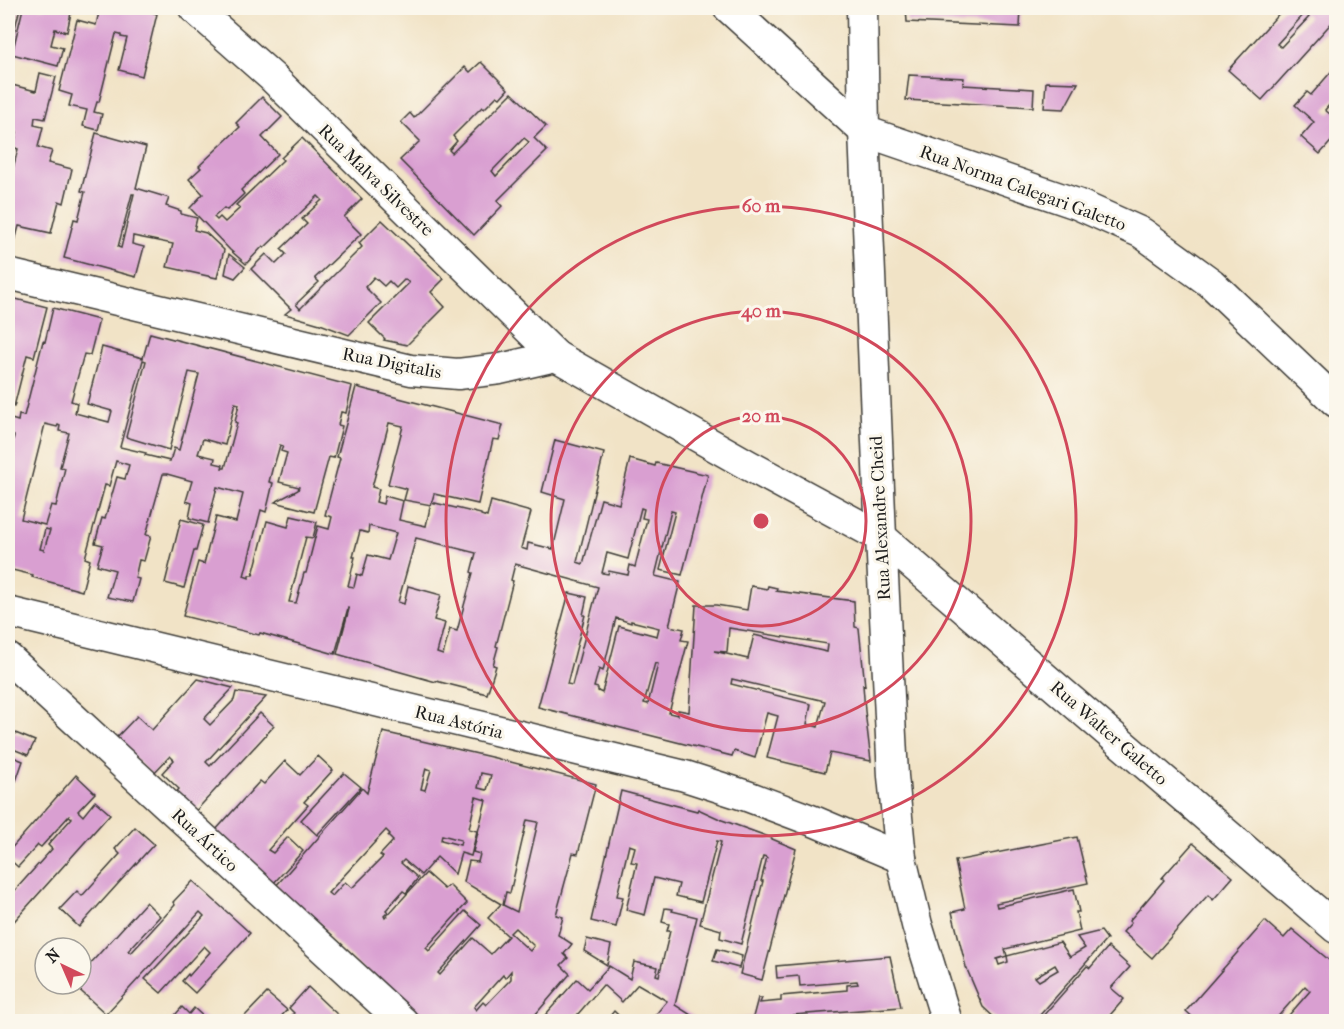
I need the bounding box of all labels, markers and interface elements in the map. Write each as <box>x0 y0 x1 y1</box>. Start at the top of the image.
street label: Rua Malva Silvestre <box>314 120 438 241</box>
street label: Rua Norma Calegari Galetto <box>917 141 1129 236</box>
text: 60 m <box>742 196 781 217</box>
text: 40 m <box>740 301 782 322</box>
street label: Rua Digitalis <box>340 344 444 383</box>
text: 20 m <box>742 406 781 427</box>
street label: Rua Alexandre Cheid <box>866 435 895 601</box>
centre of rings <box>751 511 771 531</box>
street label: Rua Walter Galetto <box>1046 677 1172 790</box>
street label: Rua Astória <box>413 701 506 744</box>
street label: Rua Ártico <box>167 804 243 876</box>
north arrow <box>33 936 93 996</box>
text: N <box>42 944 65 967</box>

